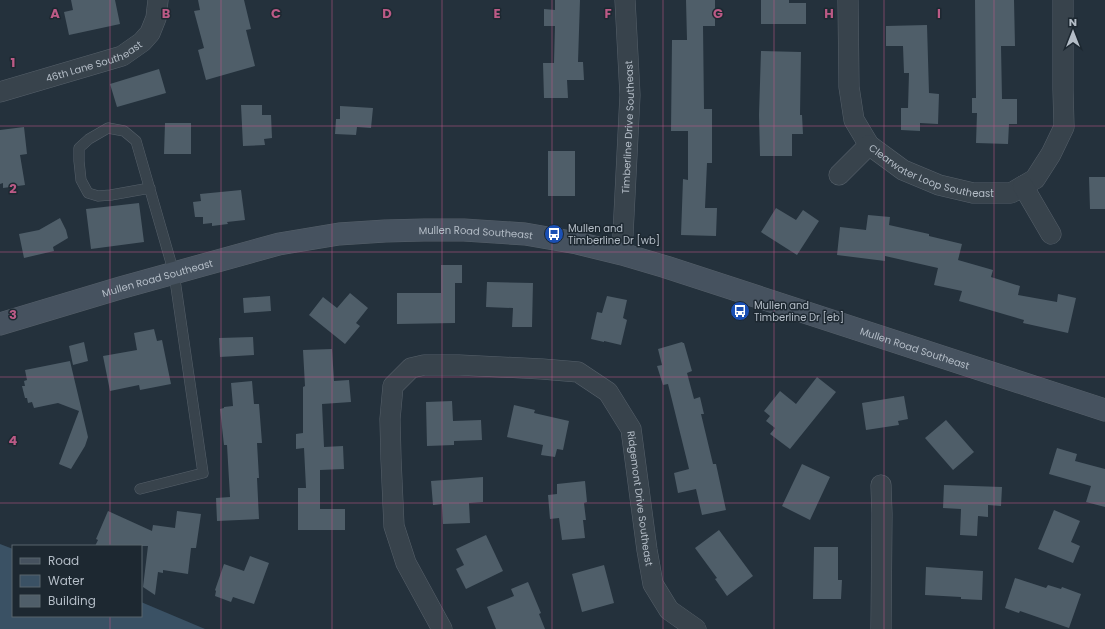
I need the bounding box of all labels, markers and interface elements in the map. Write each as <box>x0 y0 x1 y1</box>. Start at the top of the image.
text: A <box>50 4 60 23</box>
text: B <box>162 4 171 23</box>
text: C <box>271 4 281 23</box>
text: D <box>382 4 392 23</box>
text: E <box>493 4 501 23</box>
text: F <box>604 4 612 23</box>
text: G <box>713 4 723 23</box>
text: H <box>824 4 834 23</box>
text: I <box>937 4 941 23</box>
north arrow <box>1053 12 1093 52</box>
text: N <box>1069 14 1077 30</box>
street label: 46th Lane Southeast <box>44 37 146 86</box>
text: 1 <box>11 53 15 72</box>
street label: Timberline Drive Southeast <box>618 60 638 194</box>
street label: Clearwater Loop Southeast <box>866 140 994 201</box>
text: 2 <box>9 179 17 198</box>
place label: Mullen and Timberline Dr [wb] <box>568 221 660 248</box>
street label: Mullen Road Southeast <box>418 223 534 243</box>
bus stop icon: Mullen and Timberline Dr [wb] <box>543 223 565 245</box>
street label: Mullen Road Southeast <box>100 256 215 301</box>
place label: Mullen and Timberline Dr [eb] <box>754 298 844 325</box>
bus stop icon: Mullen and Timberline Dr [eb] <box>729 300 751 322</box>
text: 3 <box>9 305 17 324</box>
street label: Mullen Road Southeast <box>858 324 972 374</box>
street label: Ridgemont Drive Southeast <box>623 430 657 568</box>
text: 4 <box>9 431 18 450</box>
legend <box>12 545 142 617</box>
text: Road <box>48 552 79 569</box>
text: Water <box>48 572 85 589</box>
text: Building <box>48 592 96 609</box>

